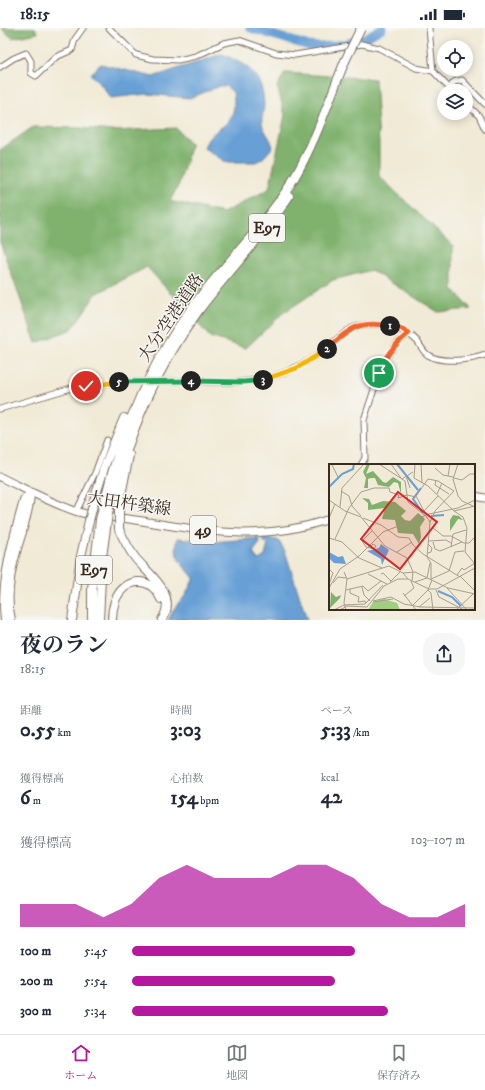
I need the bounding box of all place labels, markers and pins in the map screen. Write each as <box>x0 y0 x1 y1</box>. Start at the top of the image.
pin: 1 <box>380 316 400 336</box>
pin: 2 <box>317 339 337 359</box>
pin <box>362 356 396 390</box>
pin <box>69 369 103 403</box>
pin: 3 <box>253 370 273 390</box>
pin: 4 <box>181 371 201 391</box>
pin: 5 <box>109 372 129 392</box>

